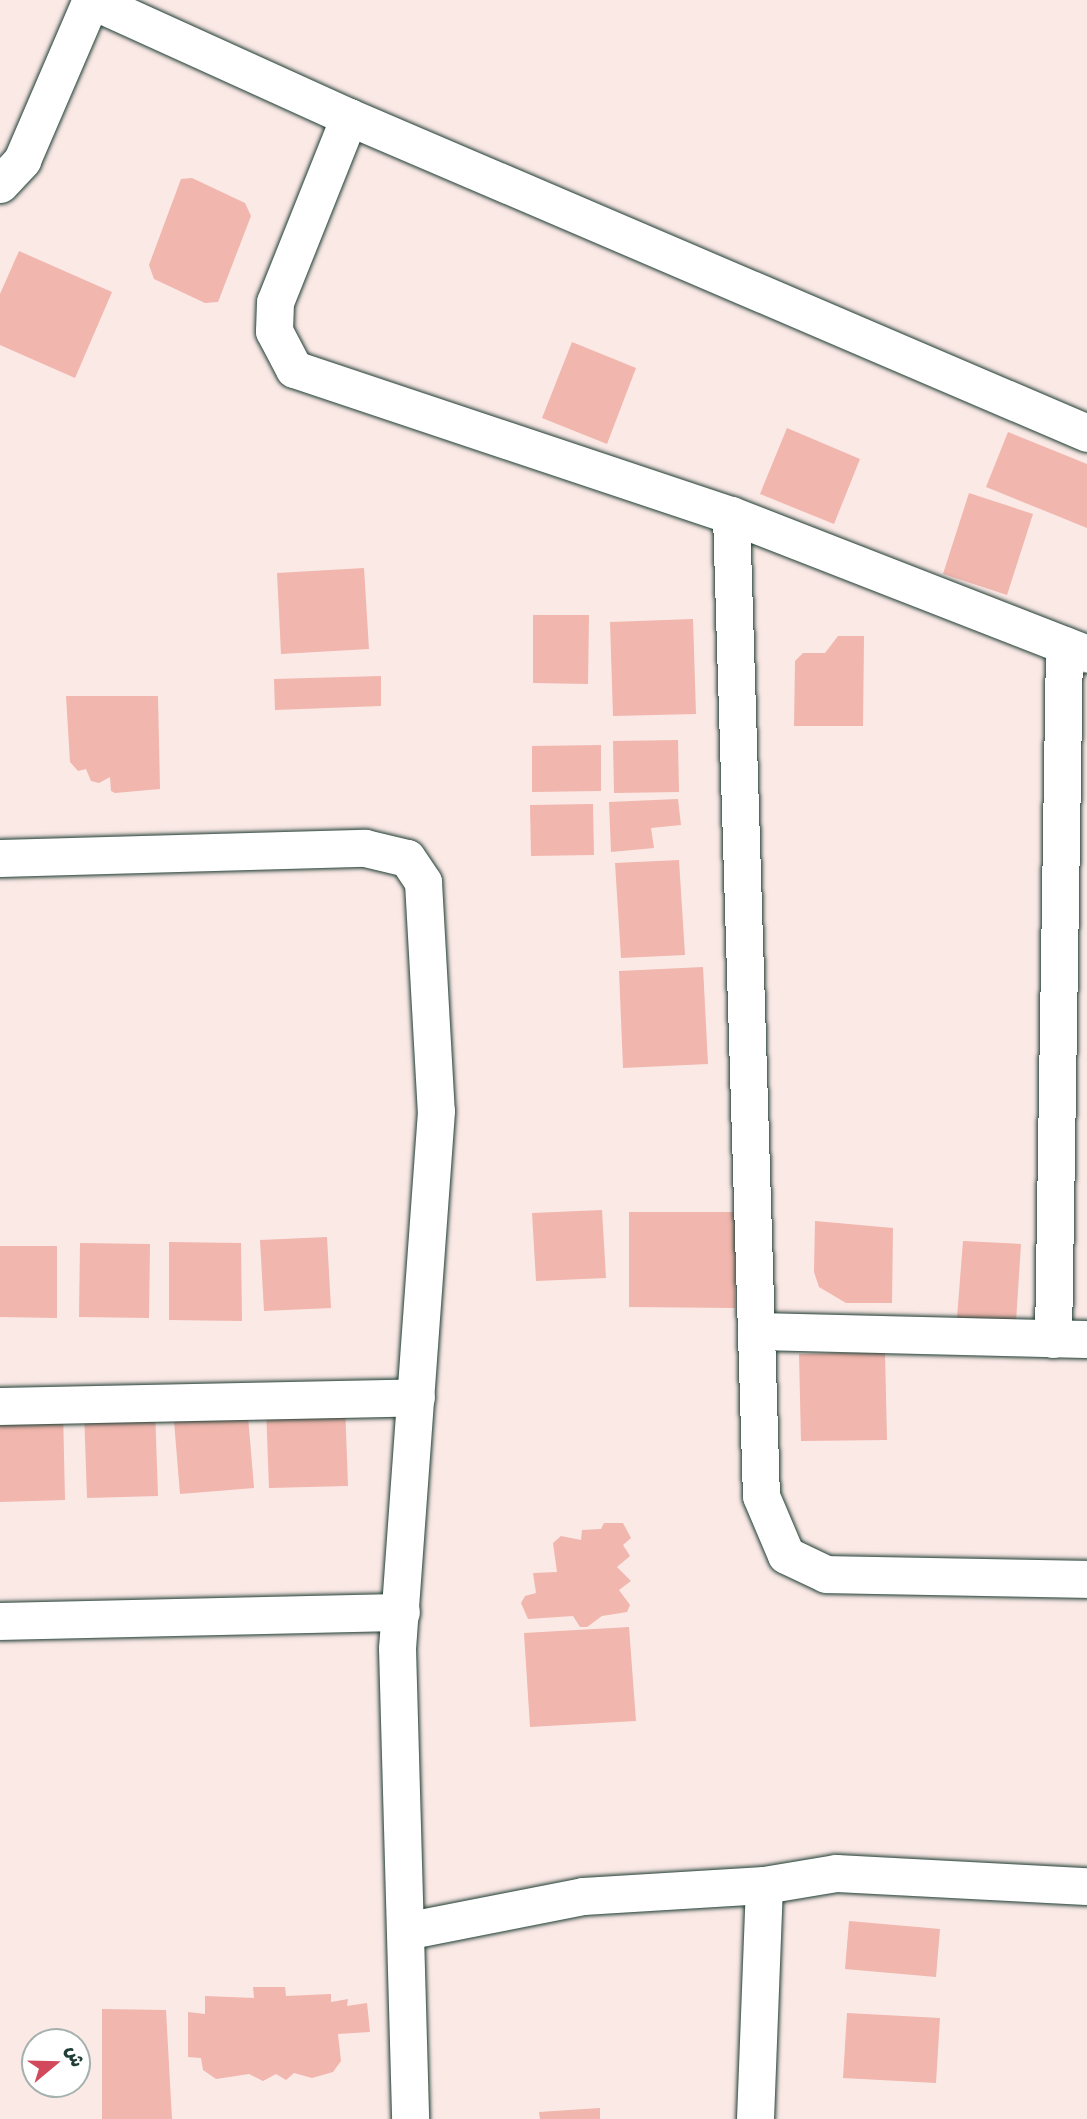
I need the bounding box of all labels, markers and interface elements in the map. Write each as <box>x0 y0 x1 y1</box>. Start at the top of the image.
north arrow <box>21 2028 91 2098</box>
text: ش <box>59 2043 90 2071</box>

